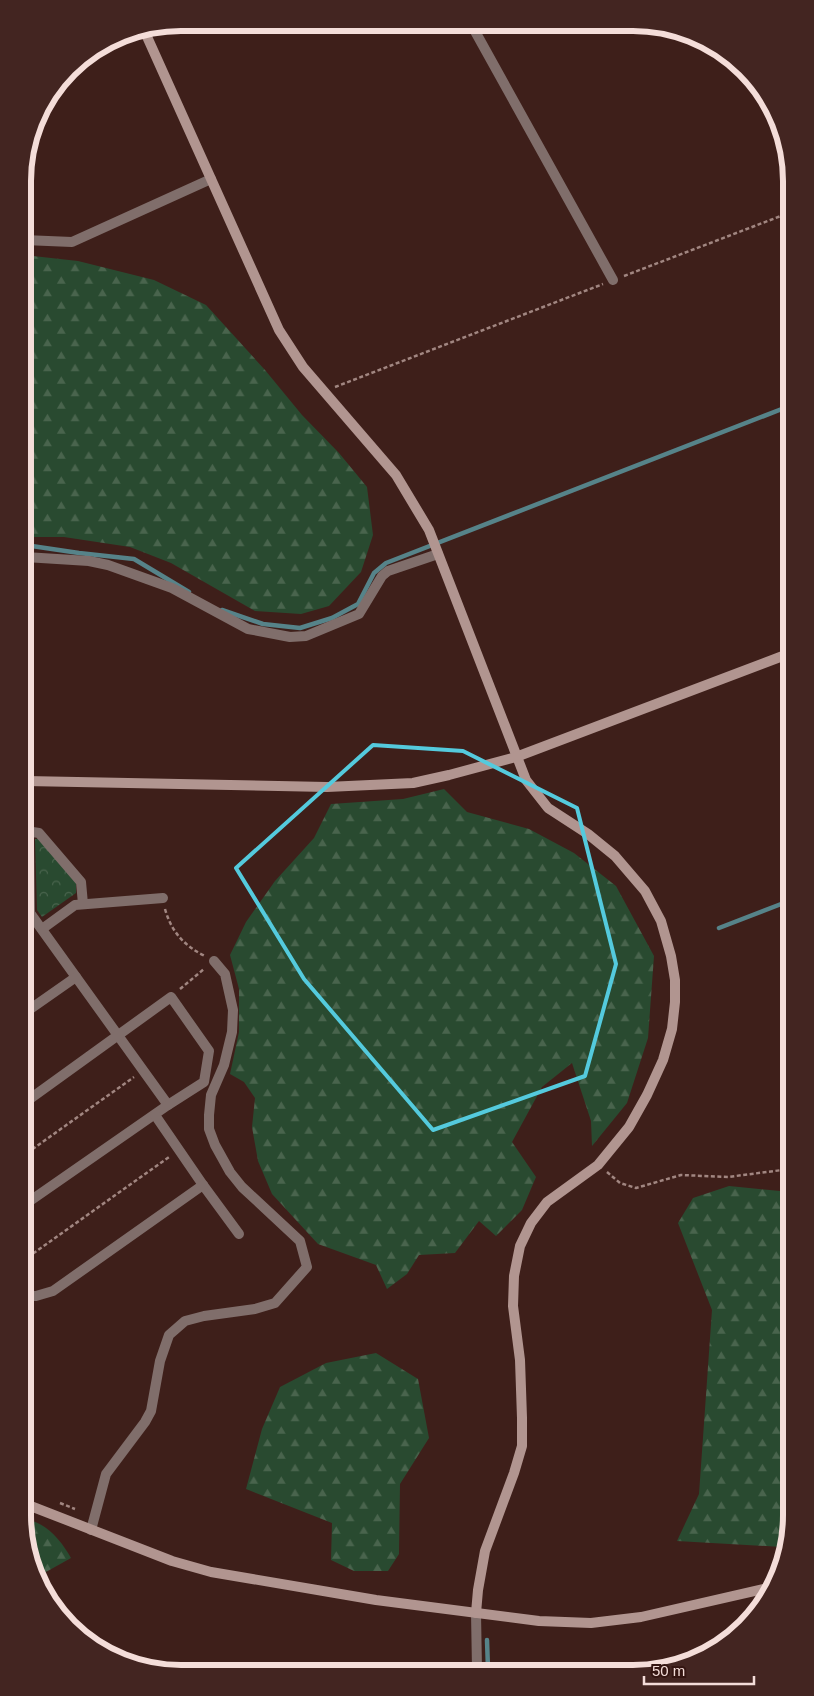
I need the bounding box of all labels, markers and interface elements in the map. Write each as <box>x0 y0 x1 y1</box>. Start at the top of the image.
scale bar <box>644 1654 754 1686</box>
text: 50 m <box>652 1662 685 1679</box>

